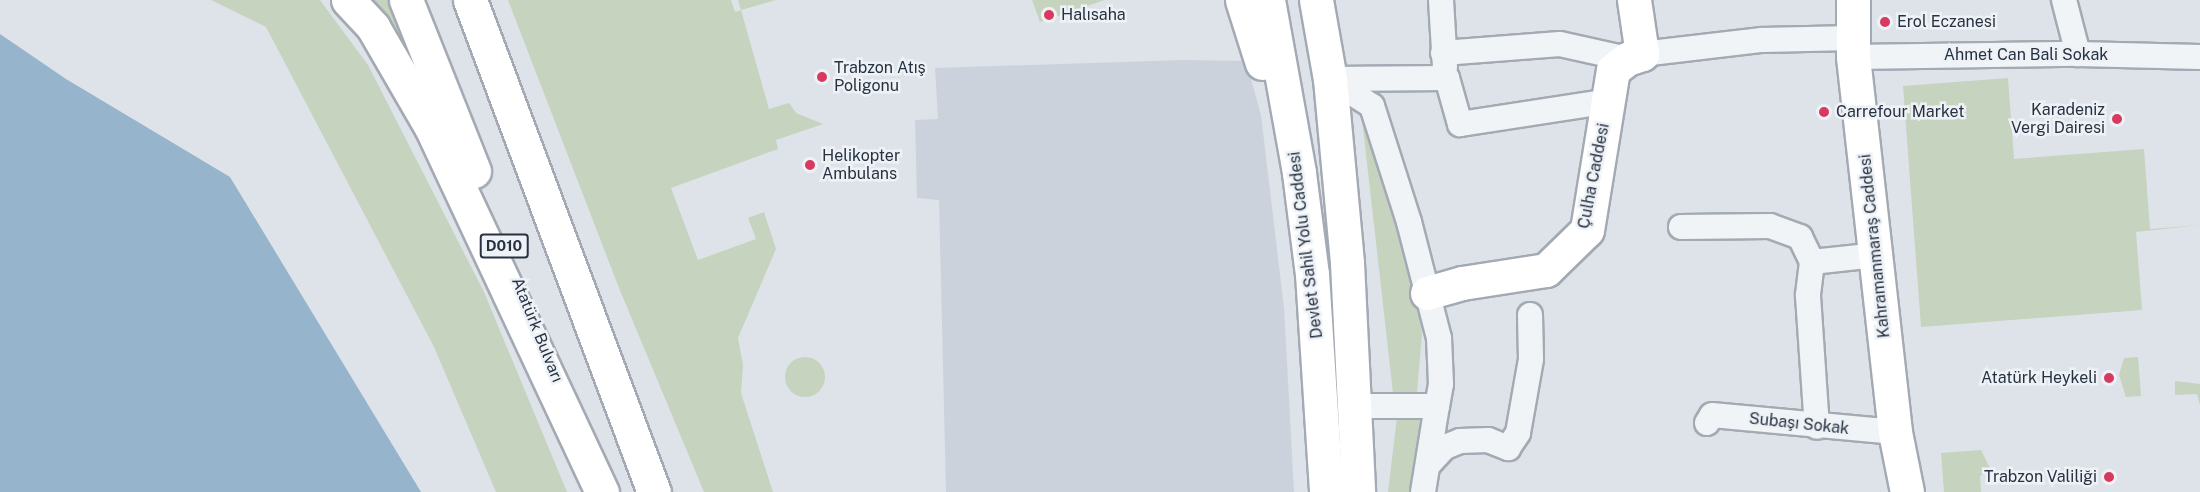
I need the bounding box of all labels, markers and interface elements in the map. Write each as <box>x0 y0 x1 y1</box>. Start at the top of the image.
place label: Halısaha <box>1061 5 1126 25</box>
marker: Halısaha <box>1042 8 1056 22</box>
place label: Erol Eczanesi <box>1897 12 1996 32</box>
marker: Erol Eczanesi <box>1878 15 1892 29</box>
street label: Ahmet Can Bali Sokak <box>1944 45 2108 65</box>
place label: Trabzon Atış Poligonu <box>834 58 926 96</box>
marker: Trabzon Atış Poligonu <box>815 70 829 84</box>
place label: Karadeniz Vergi Dairesi <box>2011 100 2105 138</box>
place label: Carrefour Market <box>1836 102 1964 122</box>
marker: Carrefour Market <box>1817 105 1831 119</box>
marker: Karadeniz Vergi Dairesi <box>2110 112 2124 126</box>
street label: Çulha Caddesi <box>1574 122 1614 230</box>
place label: Helikopter Ambulans <box>822 146 900 184</box>
street label: Devlet Sahil Yolu Caddesi <box>1285 150 1327 340</box>
street label: Kahramanmaraş Caddesi <box>1856 153 1894 339</box>
marker: Helikopter Ambulans <box>803 158 817 172</box>
road number: D010 <box>478 234 530 258</box>
street label: Atatürk Bulvarı <box>507 275 567 385</box>
place label: Atatürk Heykeli <box>1981 368 2097 388</box>
marker: Atatürk Heykeli <box>2102 371 2116 385</box>
street label: Subaşı Sokak <box>1748 409 1850 439</box>
place label: Trabzon Valiliği <box>1984 467 2097 487</box>
marker: Trabzon Valiliği <box>2102 470 2116 484</box>

